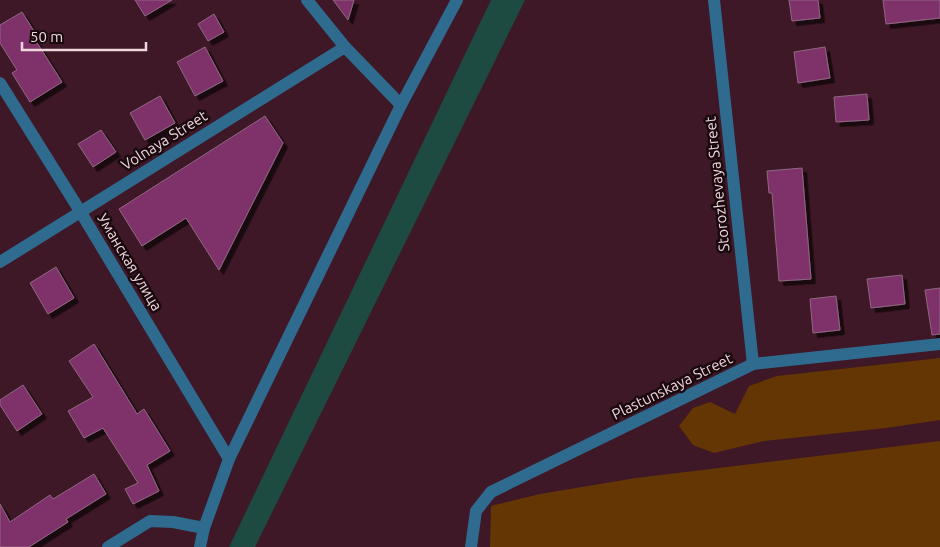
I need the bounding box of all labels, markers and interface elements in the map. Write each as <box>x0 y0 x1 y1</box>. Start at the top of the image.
scale bar <box>22 20 146 52</box>
text: 50 m <box>30 28 63 45</box>
street label: Volnaya Street <box>118 107 210 173</box>
street label: Storozhevaya Street <box>701 115 733 252</box>
street label: Уманская улица <box>94 210 166 314</box>
street label: Plastunskaya Street <box>609 349 735 423</box>

